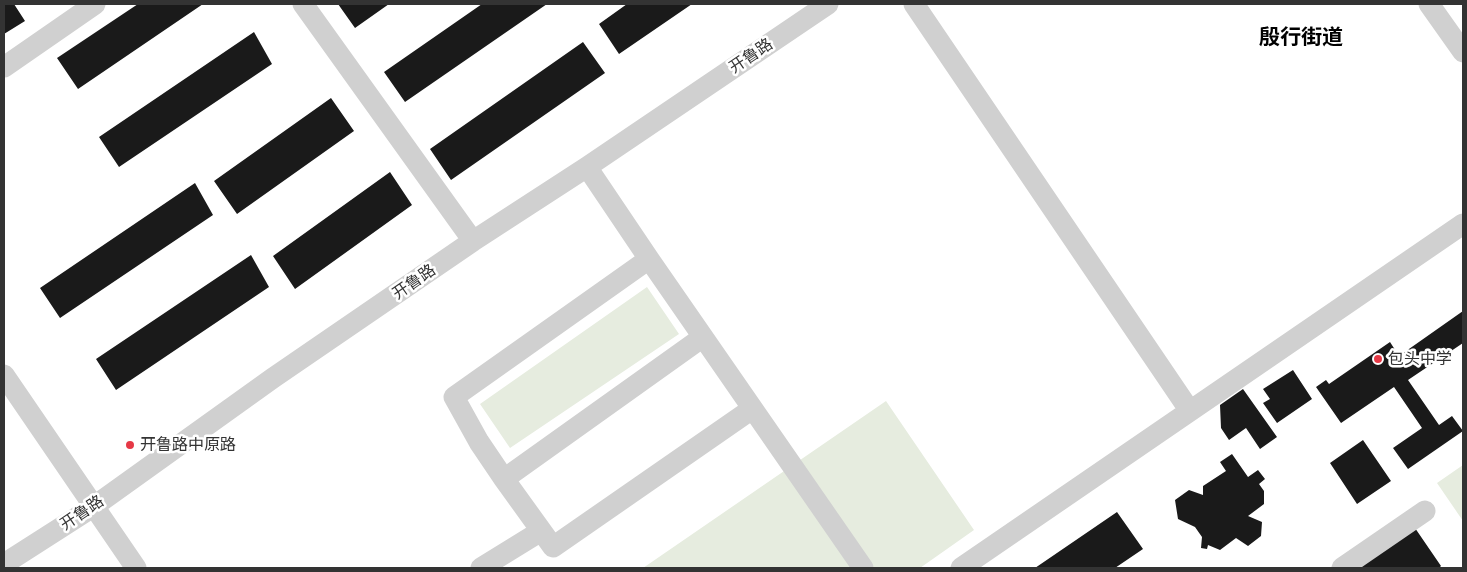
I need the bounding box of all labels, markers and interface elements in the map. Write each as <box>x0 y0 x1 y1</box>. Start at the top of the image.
district label: 殷行街道 <box>1259 25 1343 51</box>
street label: 开鲁路 <box>726 35 776 77</box>
street label: 开鲁路 <box>389 260 439 304</box>
place label: 包头中学 <box>1388 349 1452 369</box>
marker: 包头中学 <box>1372 353 1384 365</box>
place label: 开鲁路中原路 <box>140 435 236 455</box>
marker: 开鲁路中原路 <box>124 439 136 451</box>
street label: 开鲁路 <box>57 492 107 534</box>

